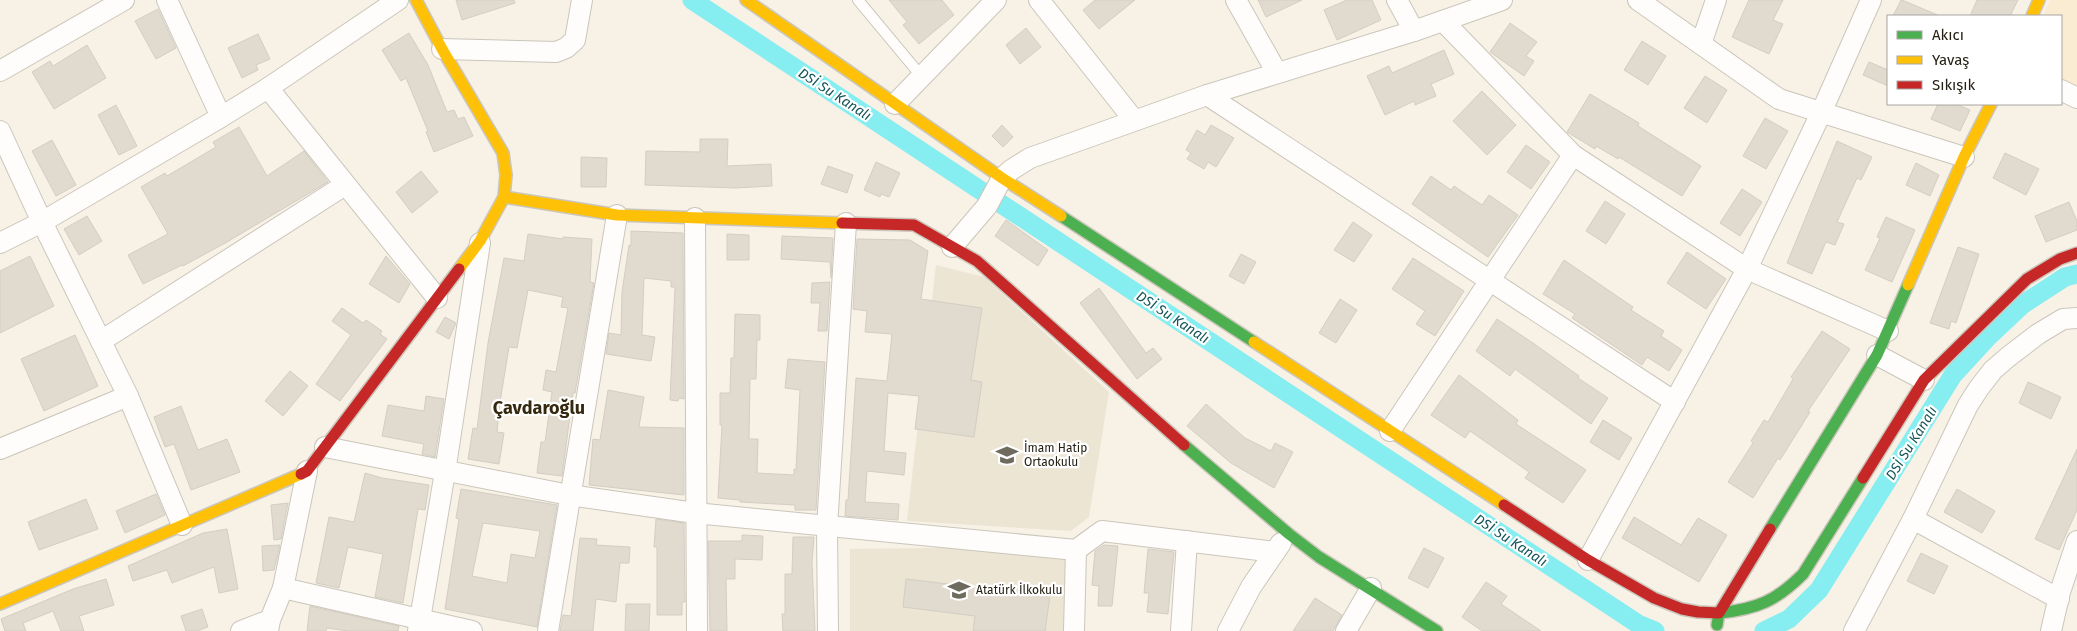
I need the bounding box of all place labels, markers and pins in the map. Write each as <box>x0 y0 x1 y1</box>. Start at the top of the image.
place label: İmam Hatip Ortaokulu <box>1024 440 1087 469</box>
school or university icon: İmam Hatip Ortaokulu <box>994 442 1020 468</box>
school or university icon: Atatürk İlkokulu <box>946 577 972 603</box>
place label: Atatürk İlkokulu <box>976 582 1063 597</box>

